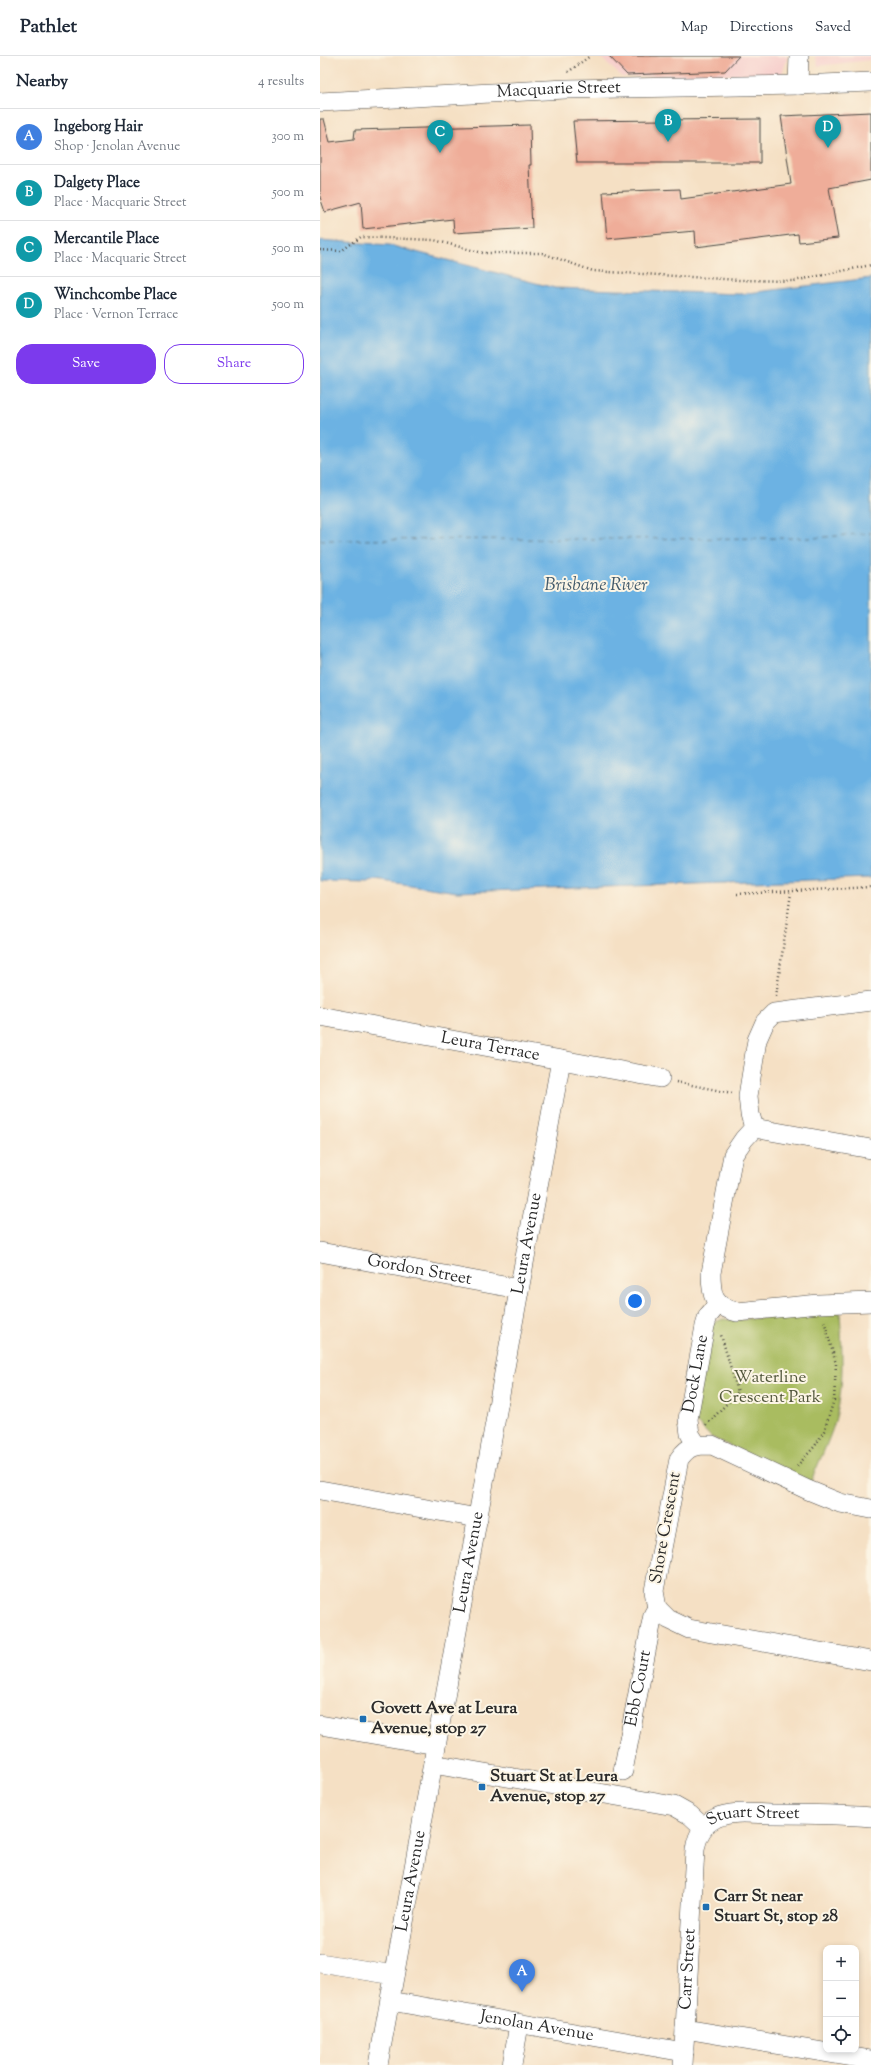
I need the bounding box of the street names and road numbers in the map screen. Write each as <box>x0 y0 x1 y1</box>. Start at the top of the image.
street label: Macquarie Street <box>496 76 621 105</box>
street label: Leura Terrace <box>439 1026 542 1068</box>
street label: Leura Avenue <box>507 1191 549 1296</box>
street label: Gordon Street <box>365 1249 474 1292</box>
street label: Dock Lane <box>677 1333 715 1415</box>
street label: Shore Crescent <box>644 1470 688 1586</box>
street label: Leura Avenue <box>449 1510 491 1615</box>
street label: Ebb Court <box>620 1648 658 1729</box>
street label: Stuart Street <box>702 1801 800 1833</box>
street label: Leura Avenue <box>390 1828 433 1934</box>
street label: Carr Street <box>674 1928 703 2010</box>
street label: Jenolan Avenue <box>477 2005 596 2048</box>

